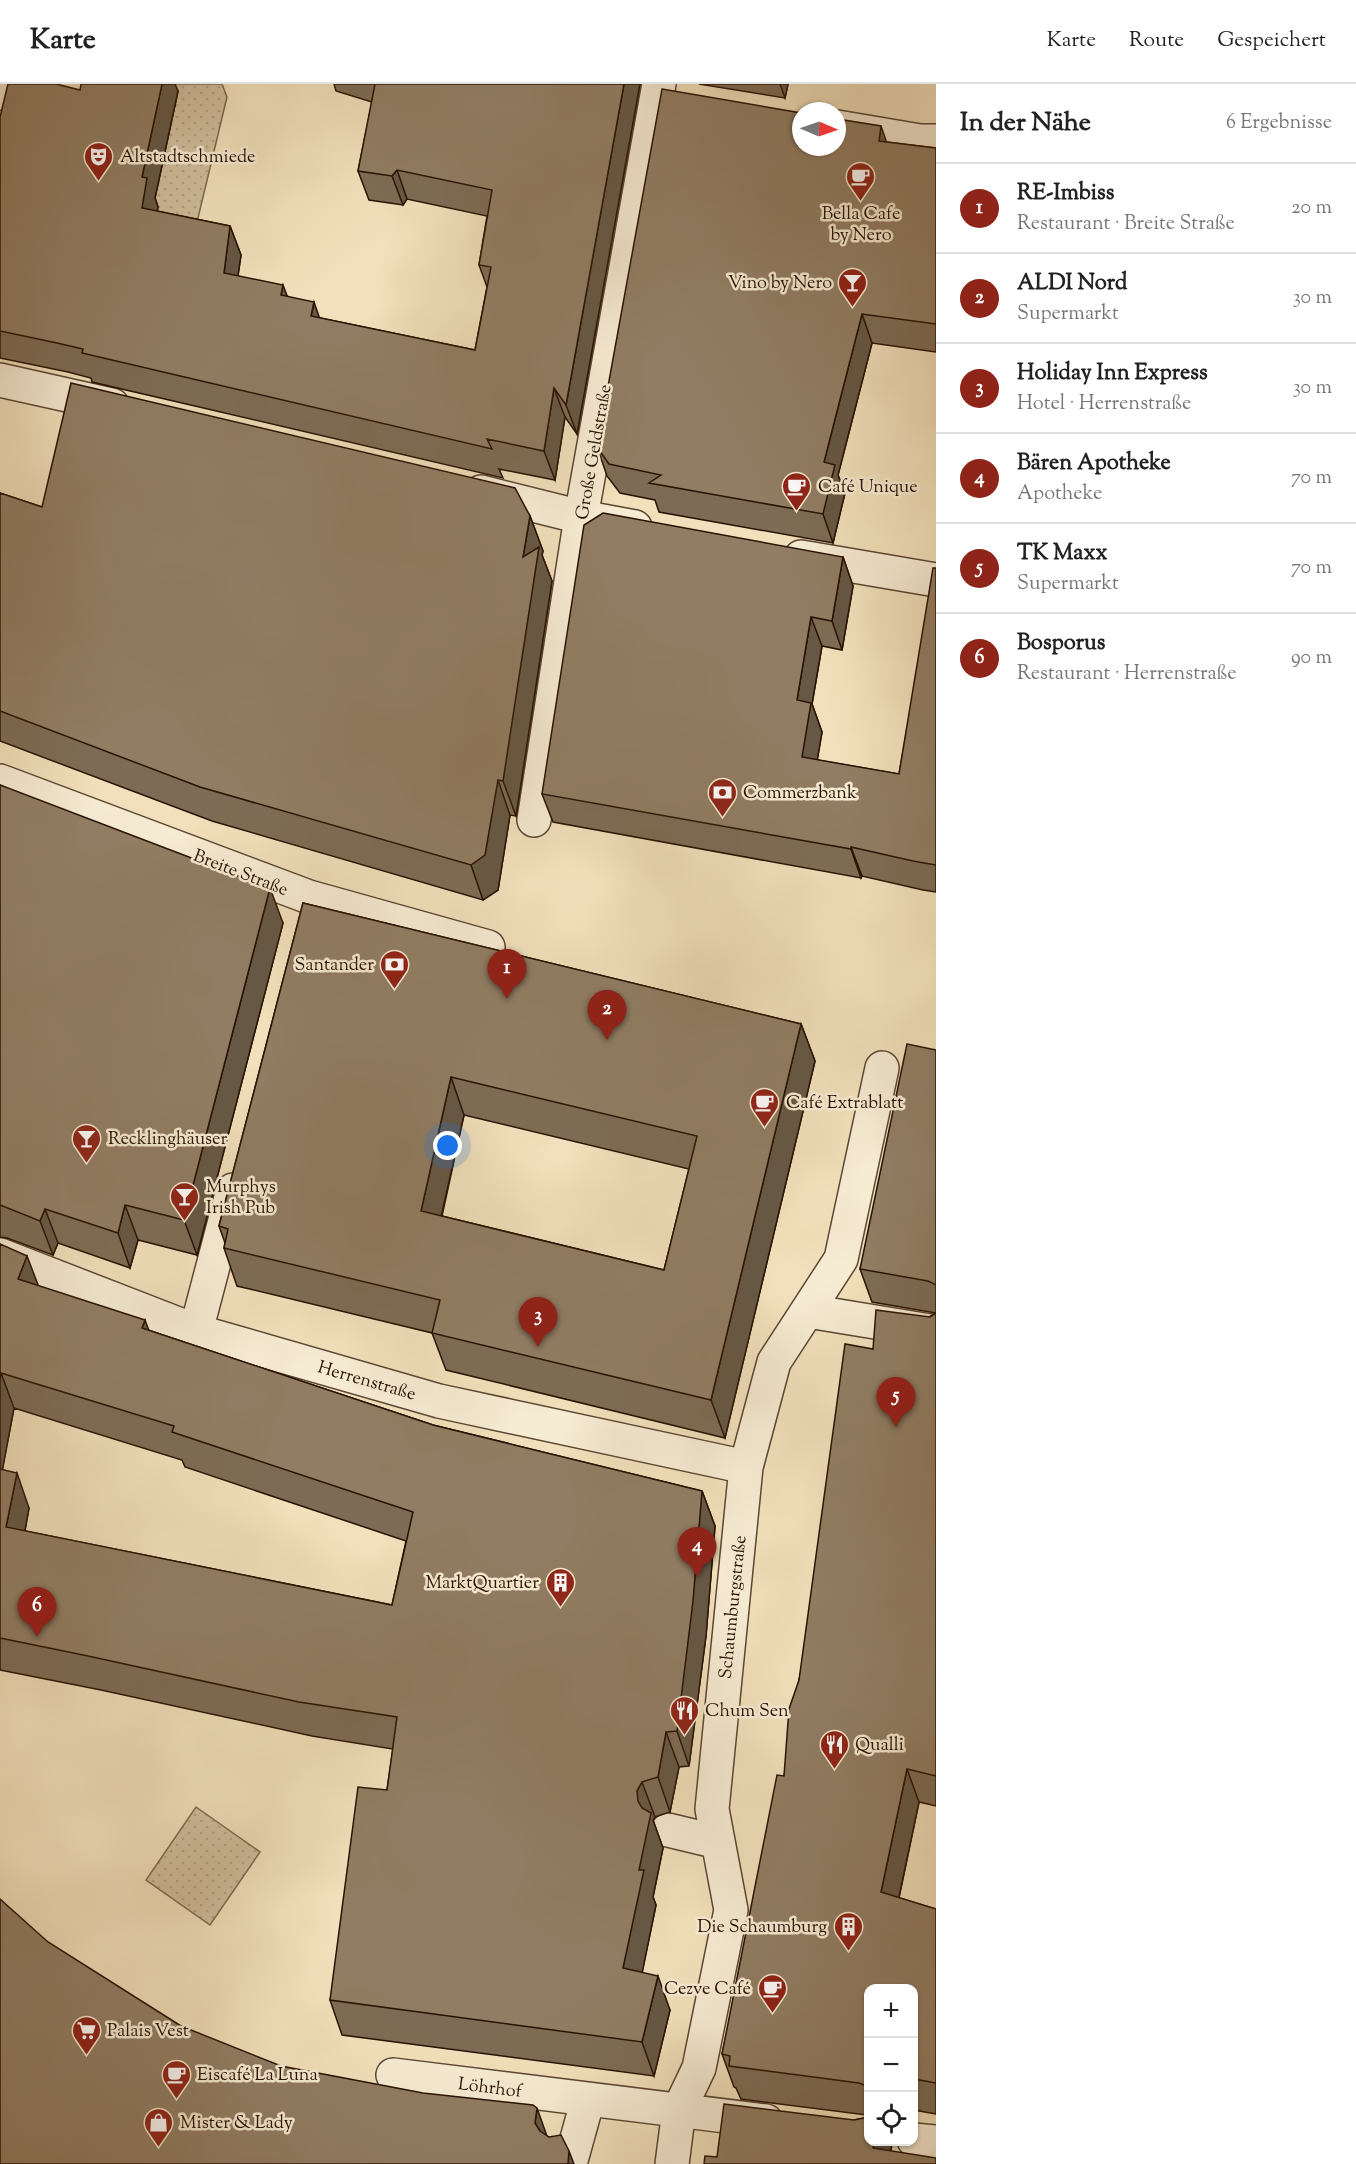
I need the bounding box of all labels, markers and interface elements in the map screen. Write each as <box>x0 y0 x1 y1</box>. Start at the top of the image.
text: Karte <box>30 21 96 61</box>
text: Karte <box>1047 26 1096 56</box>
text: Route <box>1129 26 1184 56</box>
text: Gespeichert <box>1217 26 1326 56</box>
north arrow <box>792 102 846 156</box>
text: In der Nähe <box>960 105 1091 142</box>
text: 6 Ergebnisse <box>1226 109 1332 138</box>
theatre icon: Altstadtschmiede <box>83 140 115 182</box>
place label: Altstadtschmiede <box>120 145 255 171</box>
cafe icon: Bella Cafe by Nero <box>845 160 877 202</box>
text: RE-Imbiss <box>1017 178 1114 210</box>
text: 1 <box>976 194 983 223</box>
text: 20 m <box>1291 194 1332 223</box>
place label: Bella Cafe by Nero <box>822 202 900 249</box>
text: Restaurant · Breite Straße <box>1017 210 1235 239</box>
bar icon: Vino by Nero <box>837 266 869 308</box>
text: ALDI Nord <box>1017 268 1127 300</box>
place label: Vino by Nero <box>728 271 832 297</box>
text: 2 <box>975 284 984 313</box>
text: 30 m <box>1293 284 1332 313</box>
text: Supermarkt <box>1017 300 1119 329</box>
text: Holiday Inn Express <box>1017 358 1208 390</box>
text: 3 <box>975 374 984 403</box>
text: 30 m <box>1293 374 1332 403</box>
street label: Große Geldstraße <box>570 383 620 522</box>
text: Hotel · Herrenstraße <box>1017 390 1191 419</box>
text: Bären Apotheke <box>1017 448 1171 480</box>
text: 4 <box>974 464 985 493</box>
text: 70 m <box>1291 464 1332 493</box>
cafe icon: Café Unique <box>781 470 813 512</box>
place label: Café Unique <box>818 475 918 501</box>
text: Apotheke <box>1017 480 1102 509</box>
text: TK Maxx <box>1017 538 1108 570</box>
text: 5 <box>976 554 983 583</box>
text: 70 m <box>1291 554 1332 583</box>
text: Supermarkt <box>1017 570 1119 599</box>
text: Bosporus <box>1017 628 1105 660</box>
text: 6 <box>975 644 984 673</box>
text: 90 m <box>1291 644 1332 673</box>
text: Restaurant · Herrenstraße <box>1017 660 1237 689</box>
bank icon: Commerzbank <box>706 776 738 818</box>
place label: Commerzbank <box>743 781 857 807</box>
street label: Breite Straße <box>189 844 291 904</box>
bank icon: Santander <box>379 948 411 990</box>
pin: 1 <box>488 950 526 999</box>
place label: Santander <box>294 953 374 979</box>
pin: 2 <box>588 990 626 1040</box>
cafe icon: Café Extrablatt <box>749 1086 781 1128</box>
place label: Café Extrablatt <box>786 1091 903 1117</box>
bar icon: Recklinghäuser <box>71 1122 103 1164</box>
place label: Recklinghäuser <box>108 1127 227 1153</box>
your location <box>433 1131 462 1160</box>
place label: Murphys Irish Pub <box>206 1175 276 1222</box>
bar icon: Murphys Irish Pub <box>169 1180 201 1222</box>
pin: 3 <box>518 1298 558 1347</box>
street label: Herrenstraße <box>314 1355 419 1408</box>
pin: 5 <box>876 1378 916 1427</box>
pin: 4 <box>678 1528 716 1577</box>
street label: Schaumburgstraße <box>714 1534 754 1680</box>
building icon: MarktQuartier <box>544 1566 576 1608</box>
place label: MarktQuartier <box>425 1571 539 1597</box>
pin: 6 <box>18 1588 57 1637</box>
restaurant icon: Chum Sen <box>668 1694 700 1736</box>
place label: Chum Sen <box>705 1699 789 1725</box>
restaurant icon: Qualli <box>818 1728 850 1770</box>
place label: Qualli <box>855 1733 904 1759</box>
building icon: Die Schaumburg <box>832 1910 864 1952</box>
place label: Die Schaumburg <box>697 1915 827 1941</box>
cafe icon: Cezve Café <box>756 1972 788 2014</box>
place label: Cezve Café <box>664 1977 751 2003</box>
map controls <box>864 1984 918 2146</box>
button: + <box>864 1984 918 2038</box>
supermarket icon: Palais Vest <box>70 2014 102 2056</box>
place label: Palais Vest <box>107 2019 189 2045</box>
button: − <box>864 2038 918 2092</box>
cafe icon: Eiscafé La Luna <box>160 2058 192 2100</box>
place label: Eiscafé La Luna <box>197 2063 318 2089</box>
street label: Löhrhof <box>456 2072 524 2106</box>
button: locate <box>864 2092 918 2146</box>
shop icon: Mister & Lady <box>143 2106 175 2148</box>
place label: Mister & Lady <box>180 2111 293 2137</box>

